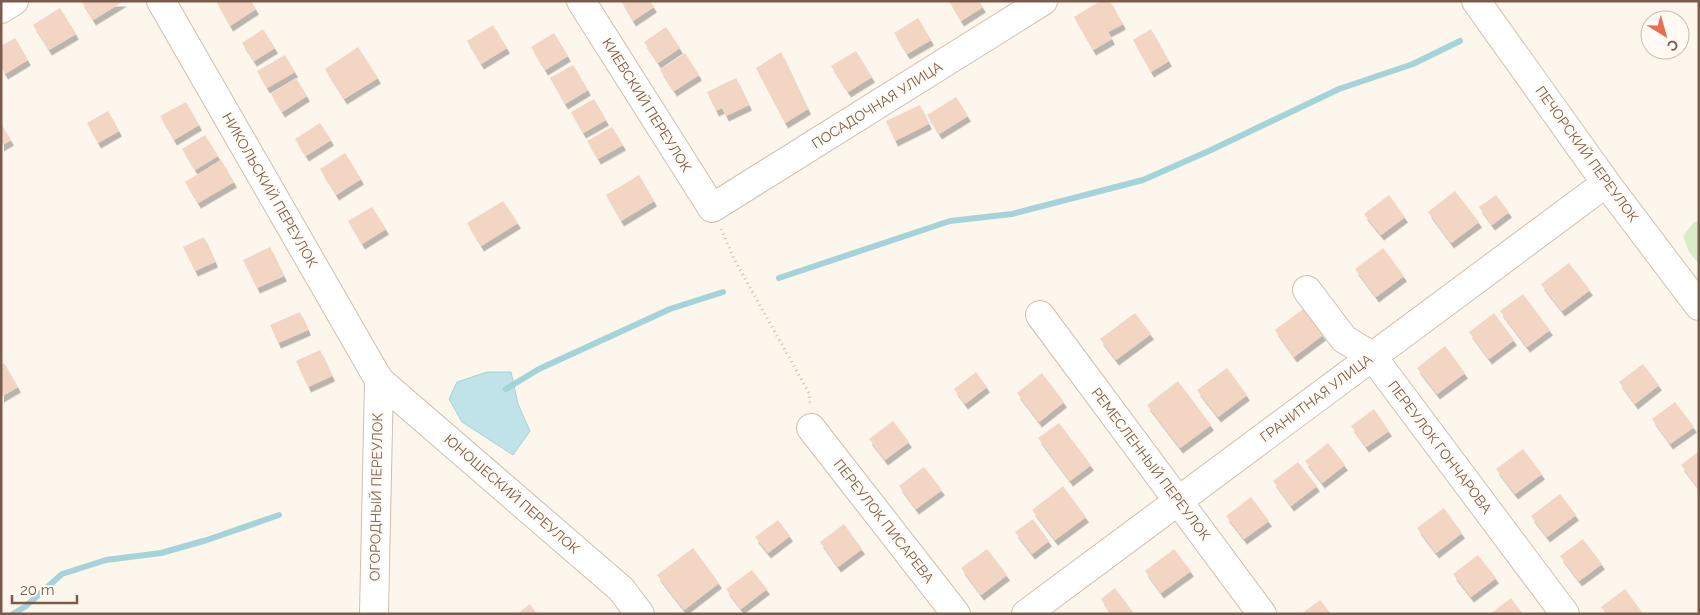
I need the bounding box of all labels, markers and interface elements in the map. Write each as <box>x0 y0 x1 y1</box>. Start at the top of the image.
north arrow <box>1640 10 1690 60</box>
street label: КИЕВСКИЙ ПЕРЕУЛОК <box>599 35 696 175</box>
text: С <box>1664 36 1681 55</box>
street label: ПОСАДОЧНАЯ УЛИЦА <box>809 58 946 152</box>
street label: ПЕЧОРСКИЙ ПЕРЕУЛОК <box>1532 82 1643 225</box>
street label: НИКОЛЬСКИЙ ПЕРЕУЛОК <box>219 109 322 270</box>
street label: ГРАНИТНАЯ УЛИЦА <box>1257 350 1375 445</box>
street label: ПЕРЕУЛОК ГОНЧАРОВА <box>1385 378 1495 517</box>
street label: РЕМЕСЛЕННЫЙ ПЕРЕУЛОК <box>1088 384 1214 544</box>
street label: ОГОРОДНЫЙ ПЕРЕУЛОК <box>366 413 385 581</box>
street label: ЮНОШЕСКИЙ ПЕРЕУЛОК <box>441 430 583 557</box>
street label: ПЕРЕУЛОК ПИСАРЕВА <box>831 456 938 587</box>
scale bar <box>12 572 78 604</box>
text: 20 m <box>20 581 55 599</box>

